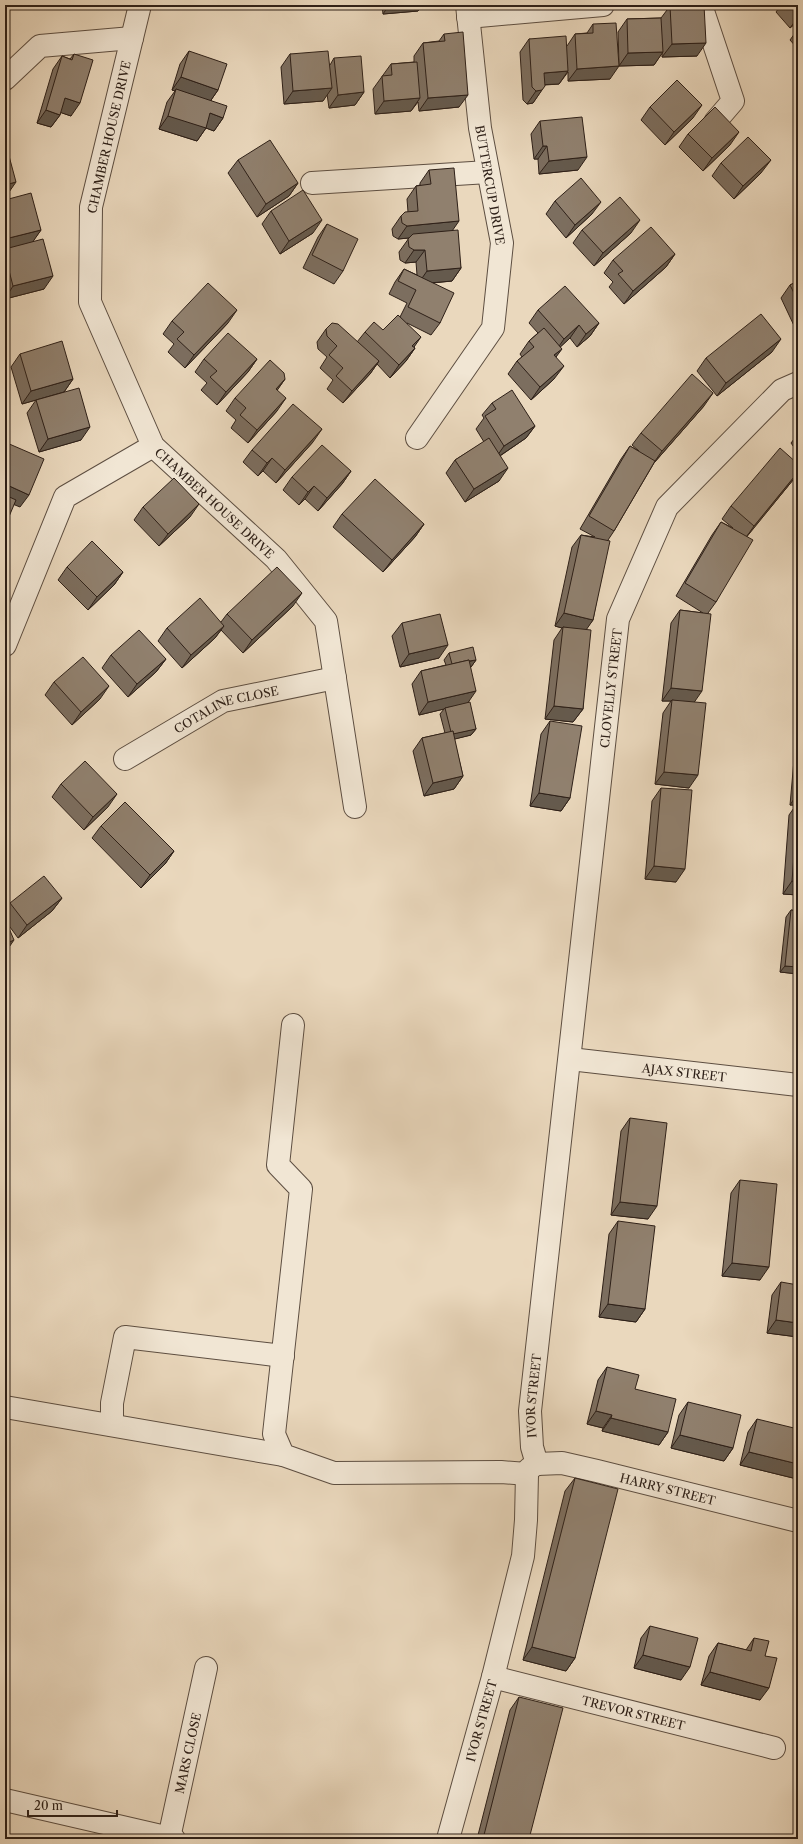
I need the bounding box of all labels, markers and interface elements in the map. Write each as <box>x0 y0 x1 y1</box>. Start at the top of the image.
street label: CHAMBER HOUSE DRIVE <box>84 59 134 215</box>
street label: BUTTERCUP DRIVE <box>472 124 508 246</box>
street label: CHAMBER HOUSE DRIVE <box>152 444 278 561</box>
street label: CLOVELLY STREET <box>596 628 624 749</box>
street label: COTALINE CLOSE <box>171 682 280 736</box>
street label: AJAX STREET <box>640 1060 727 1084</box>
street label: IVOR STREET <box>522 1353 544 1439</box>
street label: HARRY STREET <box>619 1470 717 1508</box>
street label: IVOR STREET <box>462 1678 499 1763</box>
street label: TREVOR STREET <box>580 1692 687 1733</box>
street label: MARS CLOSE <box>171 1711 204 1795</box>
scale bar <box>28 1792 117 1818</box>
text: 20 m <box>34 1798 63 1813</box>

